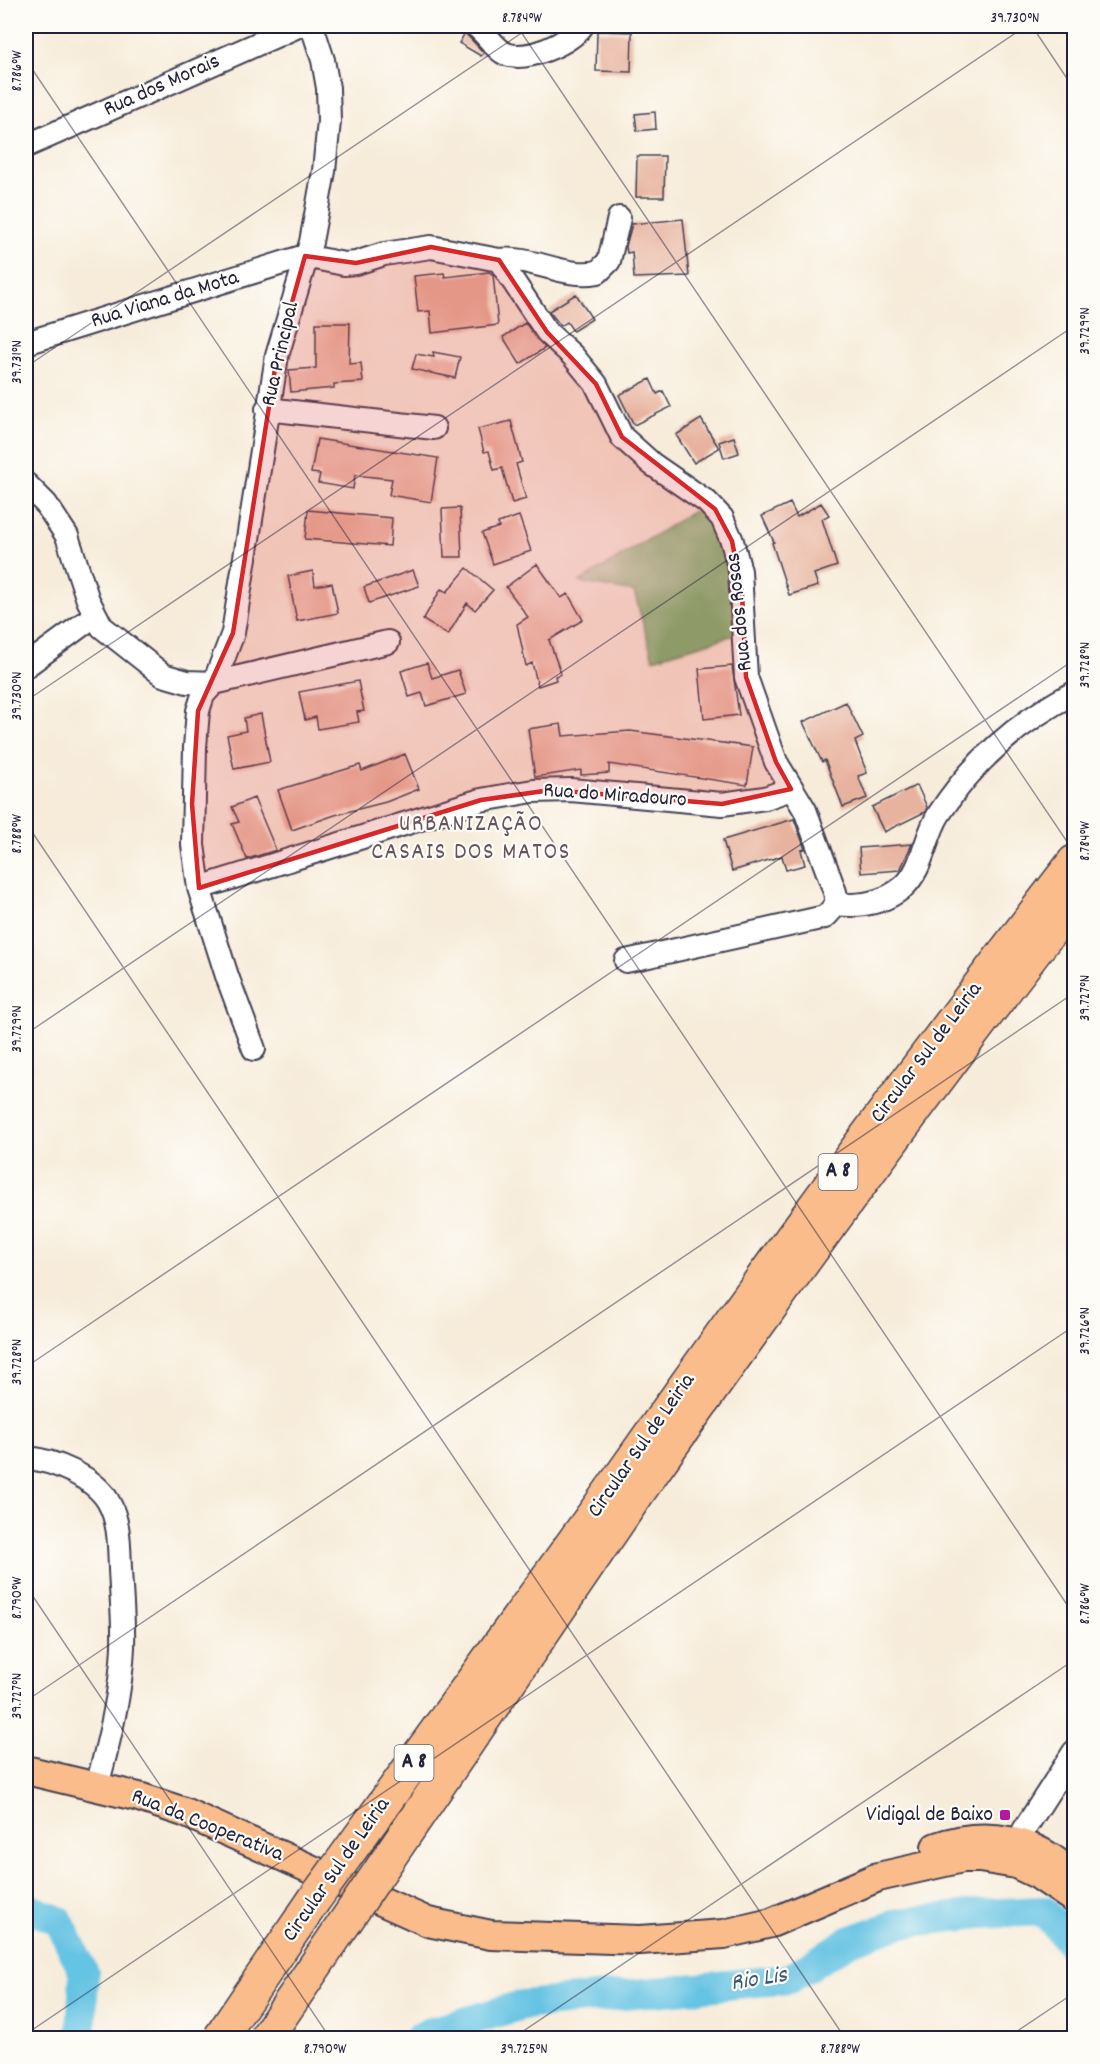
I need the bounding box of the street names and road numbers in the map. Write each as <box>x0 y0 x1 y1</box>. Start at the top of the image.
street label: Rua dos Morais <box>99 47 225 125</box>
street label: Rua Viana da Mota <box>87 263 243 337</box>
street label: Rua Principal <box>254 299 308 409</box>
street label: Rua dos Rosas <box>718 551 762 673</box>
street label: Rua do Miradouro <box>542 776 688 816</box>
street label: Circular Sul de Leiria <box>864 975 991 1130</box>
road number: A 8 <box>818 1154 858 1190</box>
street label: Circular Sul de Leiria <box>581 1367 704 1524</box>
road number: A 8 <box>394 1745 434 1781</box>
street label: Rua da Cooperativa <box>126 1781 288 1871</box>
street label: Circular Sul de Leiria <box>276 1791 399 1948</box>

